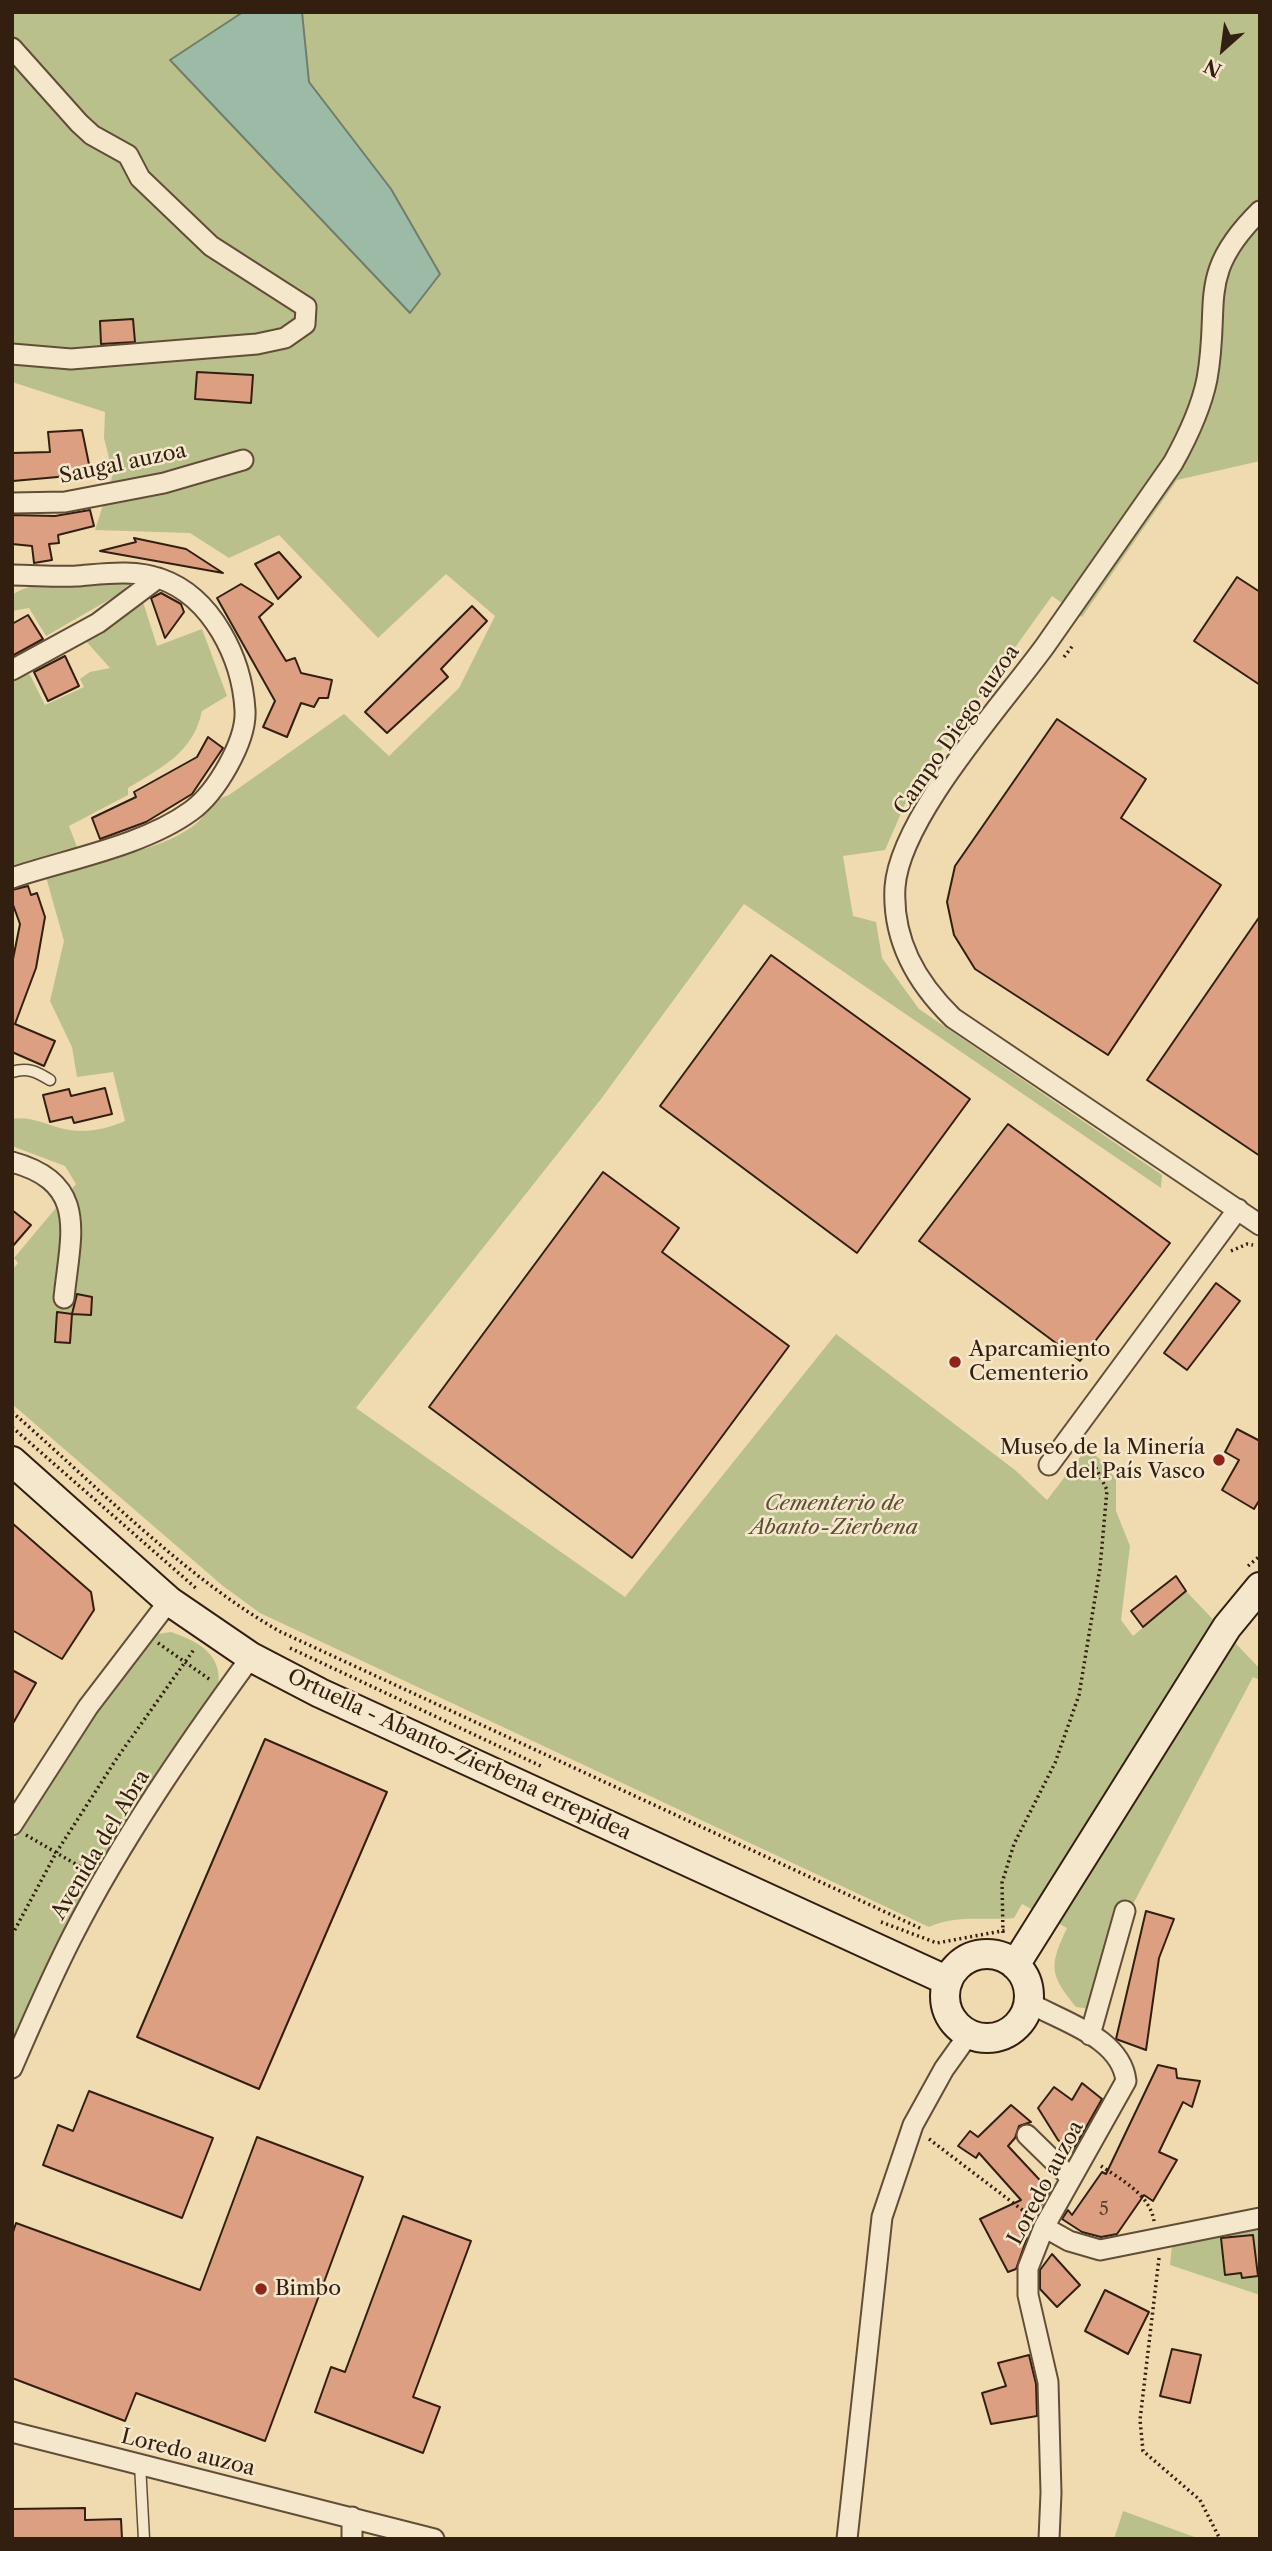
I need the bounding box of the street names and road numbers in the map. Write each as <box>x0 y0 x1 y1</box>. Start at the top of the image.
street label: Saugal auzoa <box>57 438 189 490</box>
street label: Campo Diego auzoa <box>889 640 1025 820</box>
street label: Ortuella - Abanto-Zierbena errepidea <box>283 1664 635 1846</box>
street label: Avenida del Abra <box>46 1766 156 1924</box>
street label: Loredo auzoa <box>1003 2117 1089 2249</box>
street label: Loredo auzoa <box>118 2424 258 2482</box>

